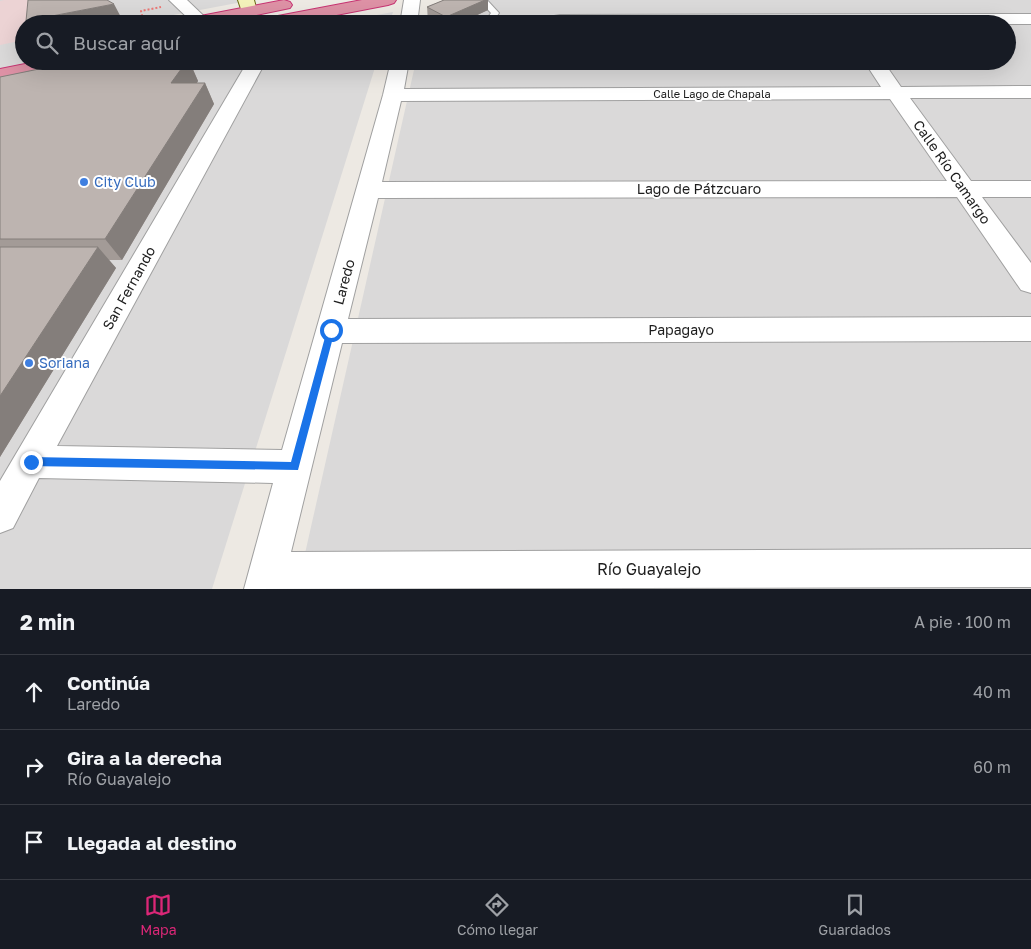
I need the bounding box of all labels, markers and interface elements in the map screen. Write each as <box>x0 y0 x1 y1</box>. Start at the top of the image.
search box <box>15 15 1016 70</box>
icon: search <box>33 29 61 57</box>
text: Buscar aquí <box>73 31 180 54</box>
street label: Calle Lago de Chapala <box>653 87 771 100</box>
street label: Calle Río Camargo <box>910 116 995 227</box>
place label: City Club <box>94 173 156 190</box>
marker: City Club <box>78 176 90 188</box>
street label: Lago de Pátzcuaro <box>637 180 761 197</box>
street label: San Fernando <box>99 243 159 333</box>
street label: Laredo <box>329 257 358 307</box>
route start <box>320 319 343 342</box>
street label: Papagayo <box>648 321 714 338</box>
place label: Soriana <box>39 354 90 371</box>
marker: Soriana <box>23 357 35 369</box>
route end <box>20 451 43 474</box>
street label: Río Guayalejo <box>597 559 701 579</box>
text: 2 min <box>20 609 75 635</box>
text: A pie · 100 m <box>914 612 1011 632</box>
text: Continúa <box>67 671 150 694</box>
icon: ahead <box>20 678 48 706</box>
text: 40 m <box>973 682 1011 702</box>
text: Laredo <box>67 694 120 714</box>
text: Gira a la derecha <box>67 746 222 769</box>
icon: right <box>20 753 48 781</box>
text: 60 m <box>973 757 1011 777</box>
text: Río Guayalejo <box>67 769 171 789</box>
icon: arrive <box>20 828 48 856</box>
text: Llegada al destino <box>67 831 237 854</box>
tab: Mapa <box>140 891 177 938</box>
tab: Cómo llegar <box>457 891 538 938</box>
tab: Guardados <box>818 891 891 938</box>

